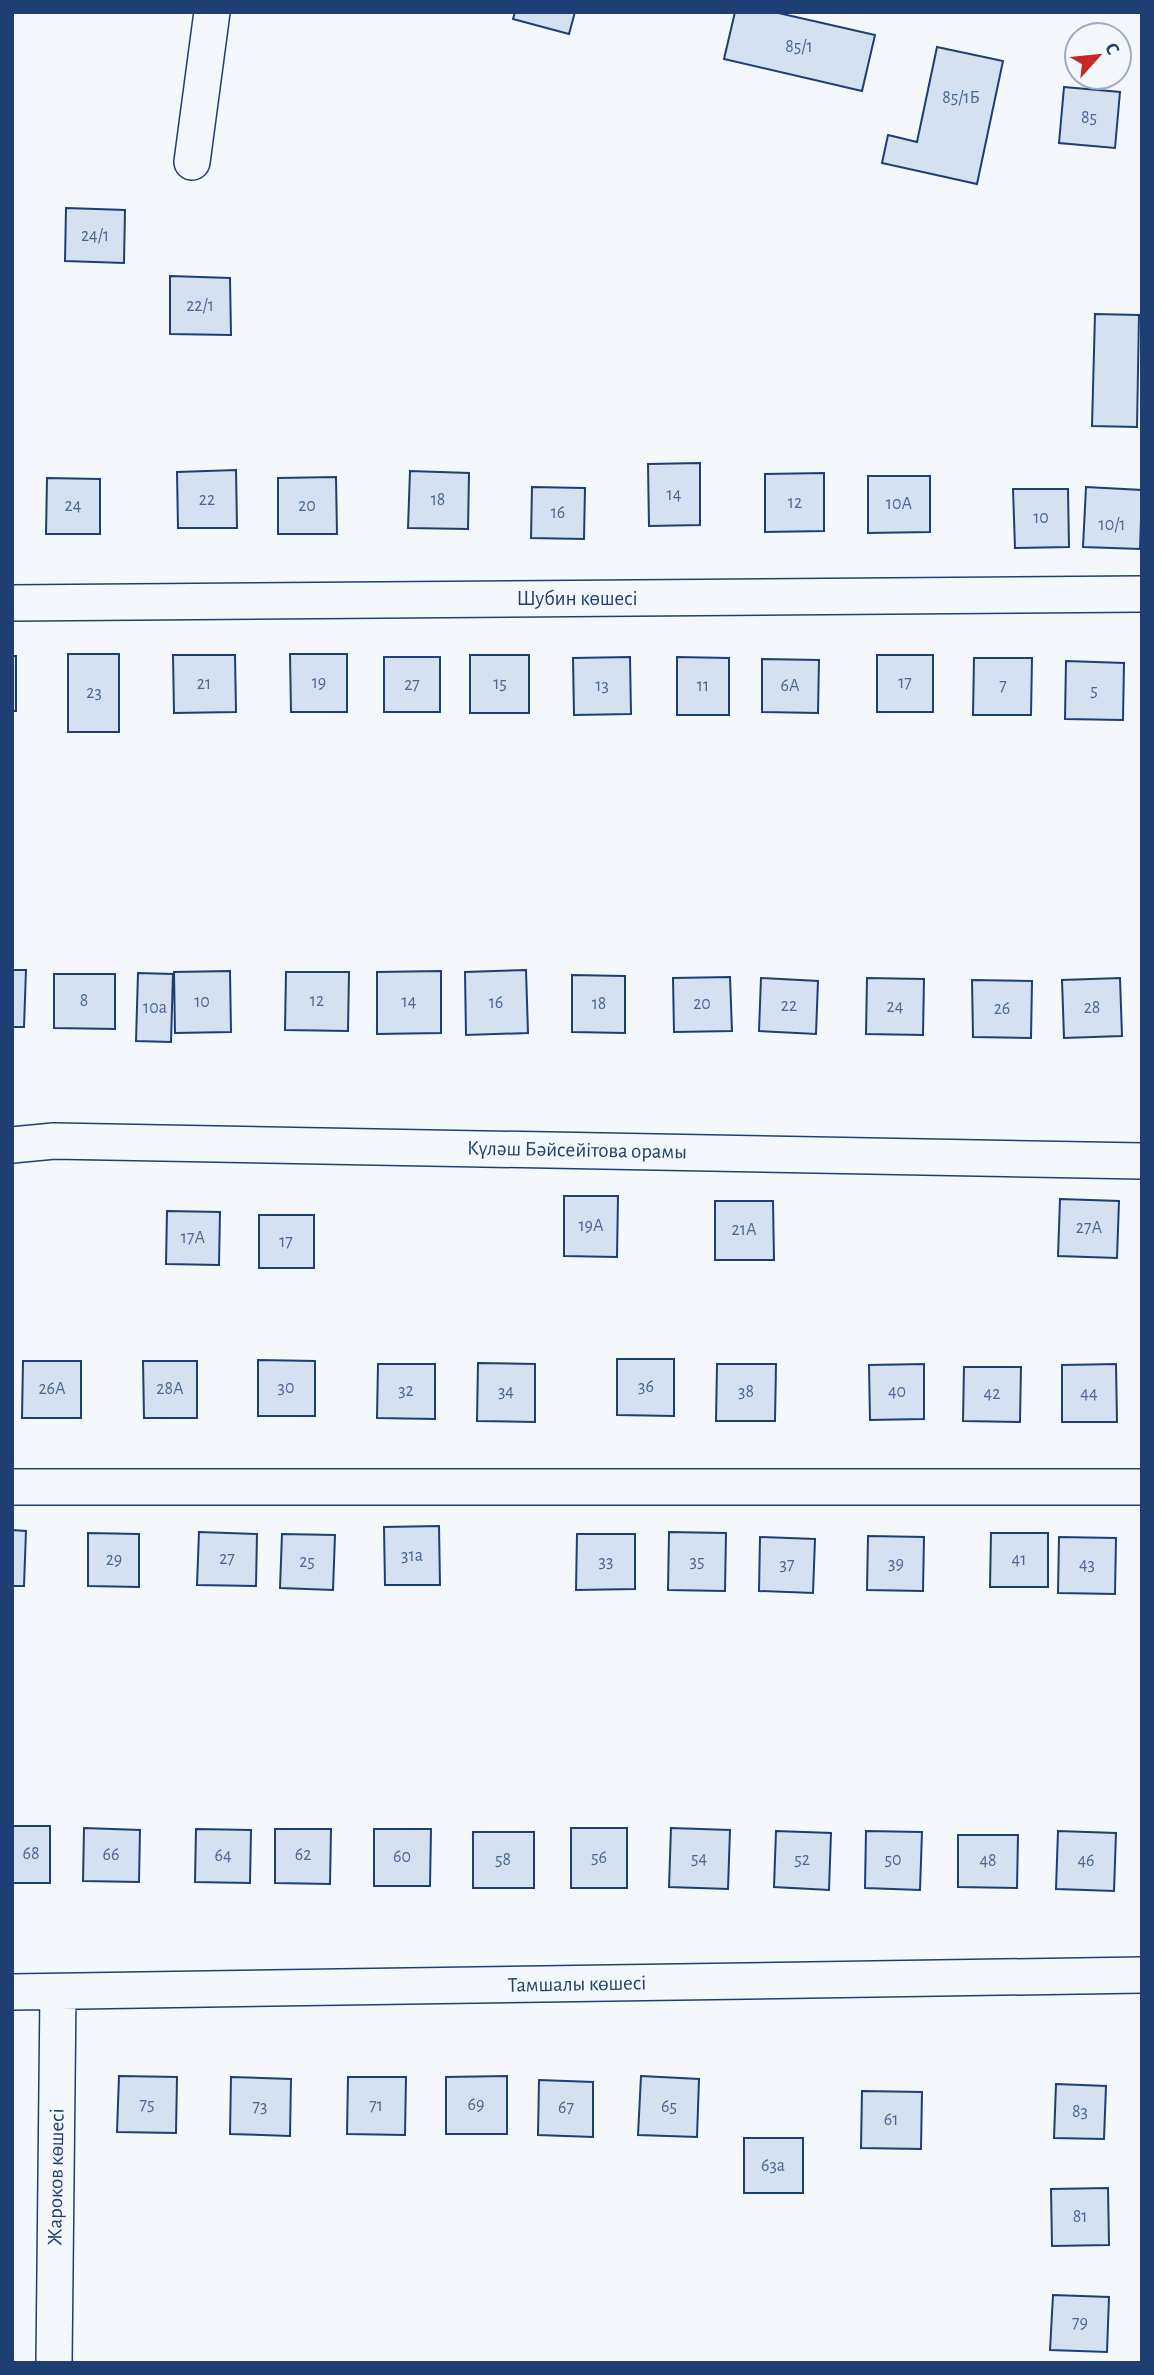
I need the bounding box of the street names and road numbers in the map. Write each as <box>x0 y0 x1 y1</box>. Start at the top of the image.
street label: Шубин көшесі <box>516 588 638 609</box>
street label: Күләш Бәйсейітова орамы <box>467 1138 687 1162</box>
street label: Тамшалы көшесі <box>508 1972 646 1996</box>
street label: Жароков көшесі <box>44 2108 68 2246</box>

